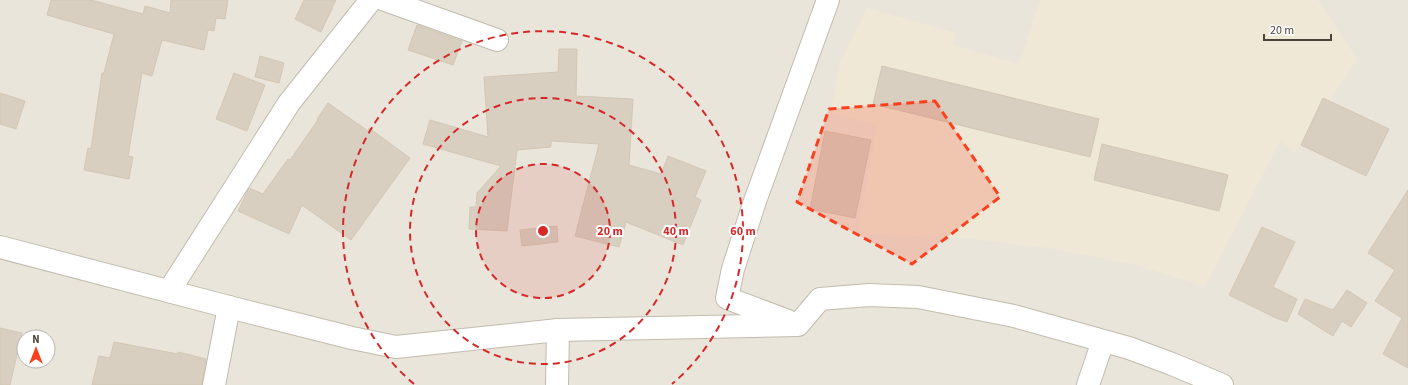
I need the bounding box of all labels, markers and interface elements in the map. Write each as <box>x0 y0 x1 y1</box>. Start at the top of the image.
scale bar <box>1264 16 1331 42</box>
text: 20 m <box>1270 22 1294 39</box>
text: 20 m <box>597 223 623 240</box>
text: 40 m <box>663 223 689 240</box>
text: 60 m <box>730 223 756 240</box>
centre of rings <box>536 224 550 238</box>
north arrow <box>16 329 56 369</box>
text: N <box>32 332 40 347</box>

